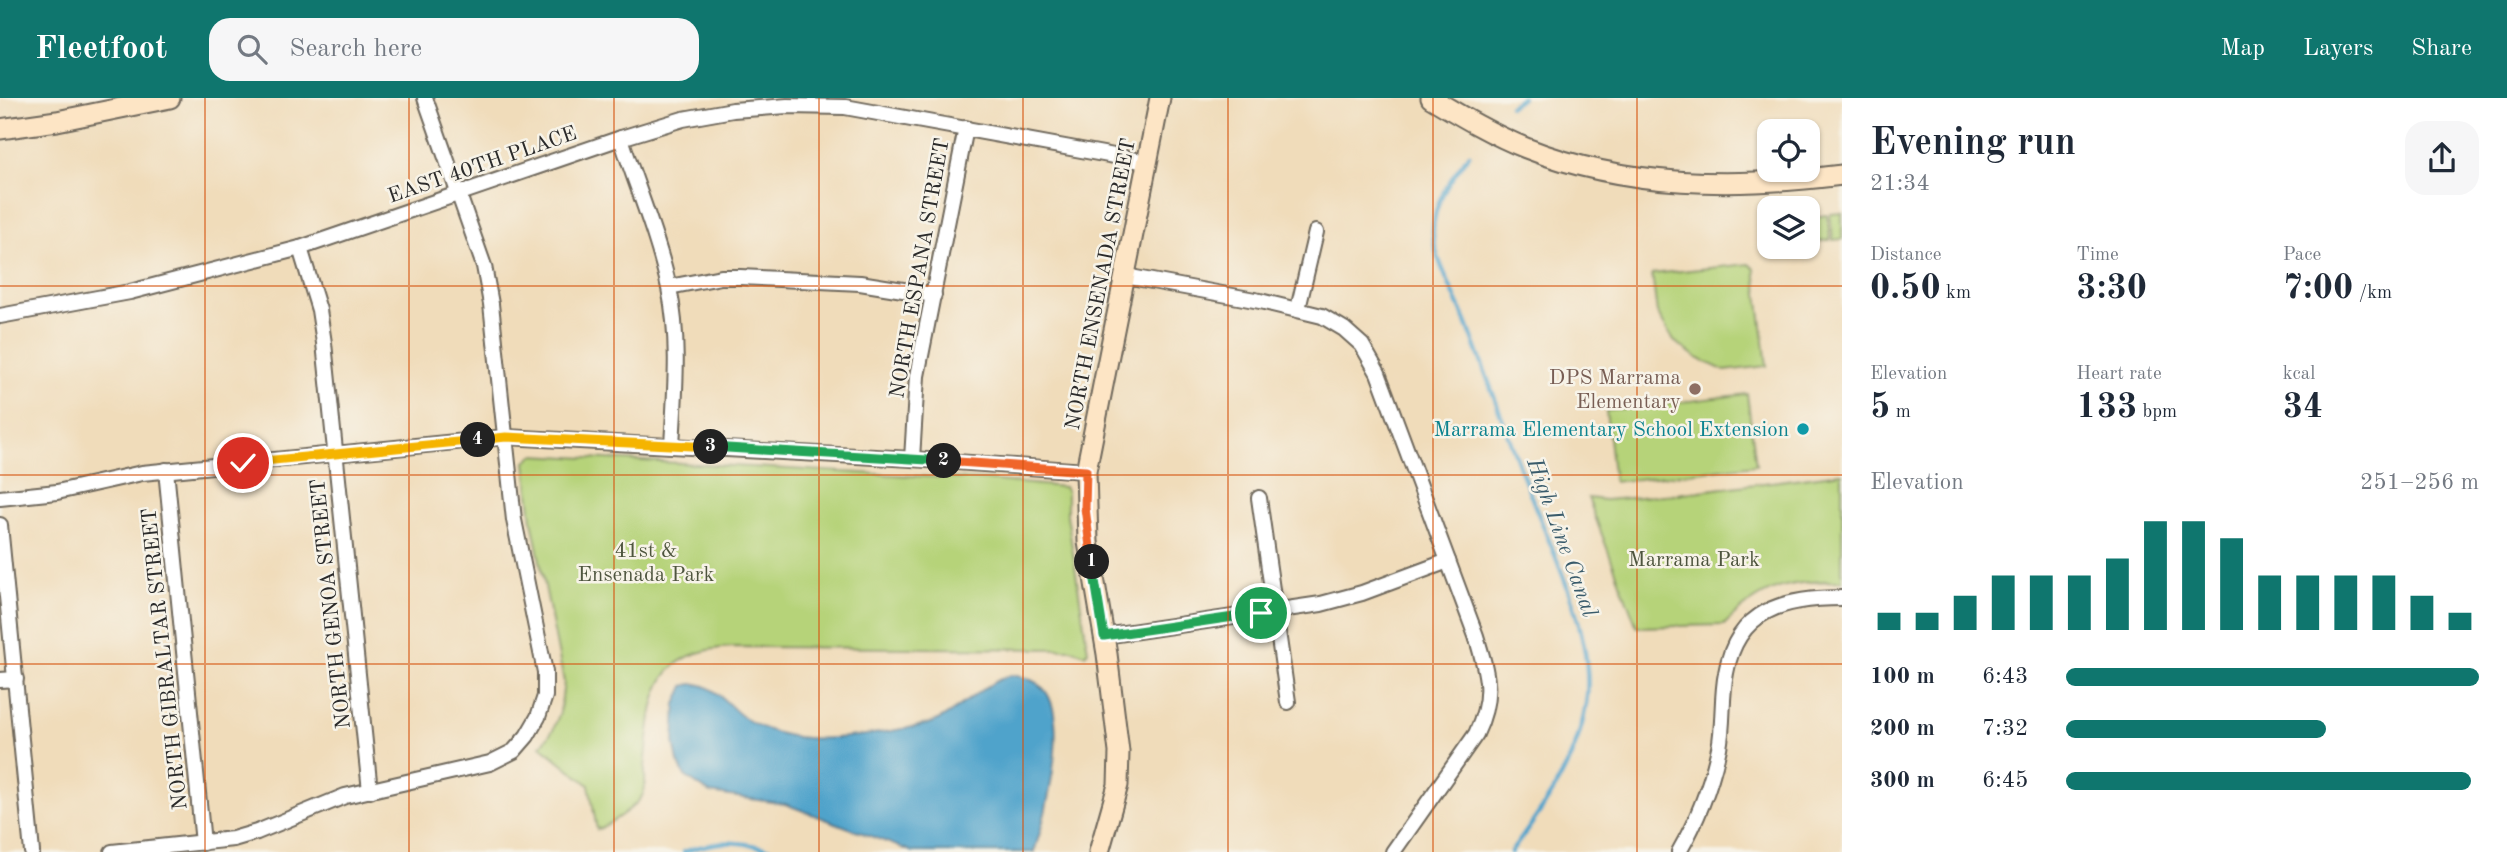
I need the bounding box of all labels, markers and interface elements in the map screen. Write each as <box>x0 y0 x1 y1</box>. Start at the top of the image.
search box <box>209 18 699 81</box>
icon: search <box>233 30 271 68</box>
text: Fleetfoot <box>35 33 167 66</box>
text: Search here <box>289 36 422 62</box>
text: Map <box>2221 37 2265 61</box>
text: Layers <box>2303 37 2373 61</box>
text: Share <box>2411 37 2472 61</box>
map controls <box>1757 119 1820 259</box>
button: locate <box>1757 119 1820 182</box>
button: share <box>2405 121 2479 195</box>
street label: EAST 40TH PLACE <box>385 123 580 208</box>
text: Evening run <box>1870 125 2076 163</box>
street label: NORTH ESPANA STREET <box>887 136 954 400</box>
street label: NORTH ENSENADA STREET <box>1063 136 1140 432</box>
text: 21:34 <box>1870 172 1930 195</box>
button: layers <box>1757 196 1820 259</box>
text: Distance <box>1870 246 1942 265</box>
text: Time <box>2076 246 2119 265</box>
text: Pace <box>2283 246 2321 265</box>
text: 0.50 <box>1870 271 1941 306</box>
text: 3:30 <box>2076 271 2147 306</box>
text: 7:00 <box>2283 271 2353 306</box>
text: km <box>1941 284 1971 303</box>
text: /km <box>2353 284 2392 303</box>
text: Elevation <box>1870 365 1947 384</box>
text: Heart rate <box>2076 365 2162 384</box>
text: kcal <box>2283 365 2315 384</box>
place label: DPS Marrama Elementary <box>1549 368 1681 413</box>
marker: DPS Marrama Elementary <box>1687 381 1703 397</box>
text: 5 <box>1870 390 1890 425</box>
text: 133 <box>2076 390 2137 425</box>
text: 34 <box>2283 390 2323 425</box>
text: m <box>1890 403 1911 422</box>
text: bpm <box>2137 403 2177 422</box>
place label: Marrama Elementary School Extension <box>1433 420 1789 441</box>
marker: Marrama Elementary School Extension <box>1795 421 1811 437</box>
pin: 4 <box>461 422 496 458</box>
text: 4 <box>472 430 483 449</box>
pin: 3 <box>694 430 728 464</box>
pin <box>213 433 273 493</box>
text: 3 <box>705 437 716 456</box>
icon: check <box>224 444 262 482</box>
pin: 2 <box>926 444 962 478</box>
text: 2 <box>938 451 949 470</box>
water label: High Line Canal <box>1521 454 1601 621</box>
text: Elevation <box>1870 471 1964 494</box>
text: 251–256 m <box>2360 471 2479 494</box>
street label: NORTH GENOA STREET <box>308 478 355 730</box>
street label: NORTH GIBRALTAR STREET <box>139 507 192 811</box>
park label: 41st & Ensenada Park <box>578 541 714 586</box>
pin: 1 <box>1074 545 1110 580</box>
park label: Marrama Park <box>1628 550 1760 571</box>
text: 1 <box>1086 552 1097 571</box>
pin <box>1231 583 1291 643</box>
icon: arrive <box>1242 594 1280 632</box>
text: 100 m <box>1870 665 1935 688</box>
text: 6:43 <box>1982 665 2028 688</box>
text: 200 m <box>1870 717 1935 740</box>
text: 7:32 <box>1982 717 2028 740</box>
text: 300 m <box>1870 769 1935 792</box>
text: 6:45 <box>1982 769 2028 792</box>

